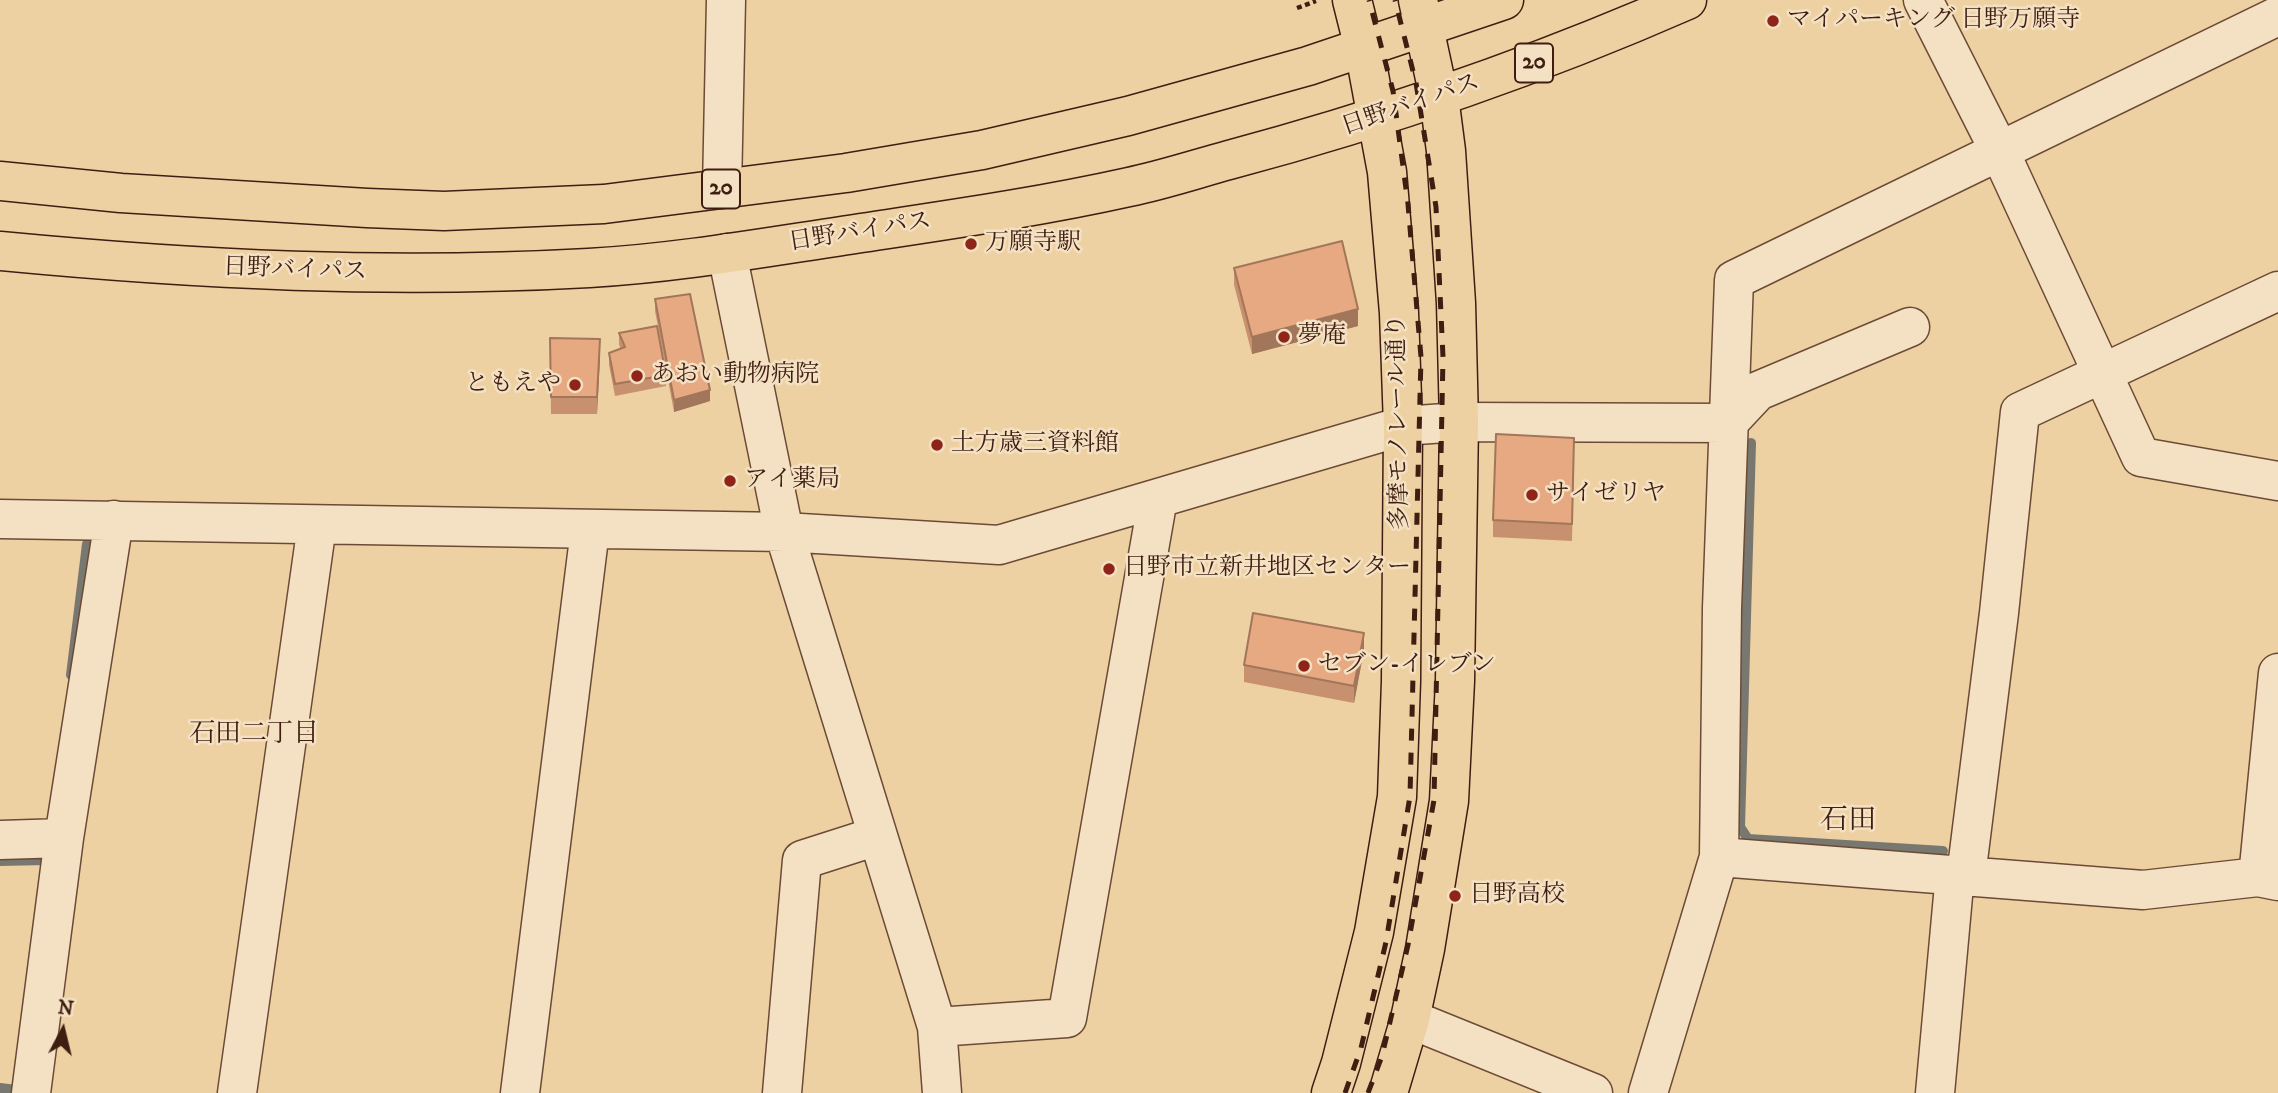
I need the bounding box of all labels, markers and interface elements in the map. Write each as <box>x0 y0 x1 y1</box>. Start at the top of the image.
place label: マイパーキング 日野万願寺 <box>1787 7 2080 35</box>
marker: マイパーキング 日野万願寺 <box>1765 13 1781 29</box>
road number: 20 <box>1515 44 1553 82</box>
street label: 日野バイパス <box>1338 69 1484 143</box>
road number: 20 <box>702 170 740 208</box>
street label: 日野バイパス <box>787 208 933 258</box>
place label: 万願寺駅 <box>985 230 1081 258</box>
marker: 万願寺駅 <box>963 236 979 252</box>
street label: 日野バイパス <box>223 254 367 288</box>
street label: 多摩モノレール通り <box>1384 314 1416 530</box>
place label: 夢庵 <box>1298 323 1346 351</box>
marker: 夢庵 <box>1276 329 1292 345</box>
place label: あおい動物病院 <box>651 362 819 390</box>
marker: あおい動物病院 <box>629 368 645 384</box>
place label: ともえや <box>465 371 561 399</box>
marker: ともえや <box>567 377 583 393</box>
place label: 土方歳三資料館 <box>951 431 1119 459</box>
marker: 土方歳三資料館 <box>929 437 945 453</box>
place label: アイ薬局 <box>744 467 840 495</box>
marker: アイ薬局 <box>722 473 738 489</box>
place label: サイゼリヤ <box>1546 481 1666 509</box>
marker: サイゼリヤ <box>1524 487 1540 503</box>
place label: 日野市立新井地区センター <box>1123 555 1411 583</box>
marker: 日野市立新井地区センター <box>1101 561 1117 577</box>
place label: セブン-イレブン <box>1318 652 1496 680</box>
marker: セブン-イレブン <box>1296 658 1312 674</box>
district label: 石田二丁目 <box>189 720 319 752</box>
district label: 石田 <box>1820 805 1876 839</box>
place label: 日野高校 <box>1469 882 1565 910</box>
marker: 日野高校 <box>1447 888 1463 904</box>
north arrow <box>28 995 98 1065</box>
text: N <box>56 996 75 1021</box>

